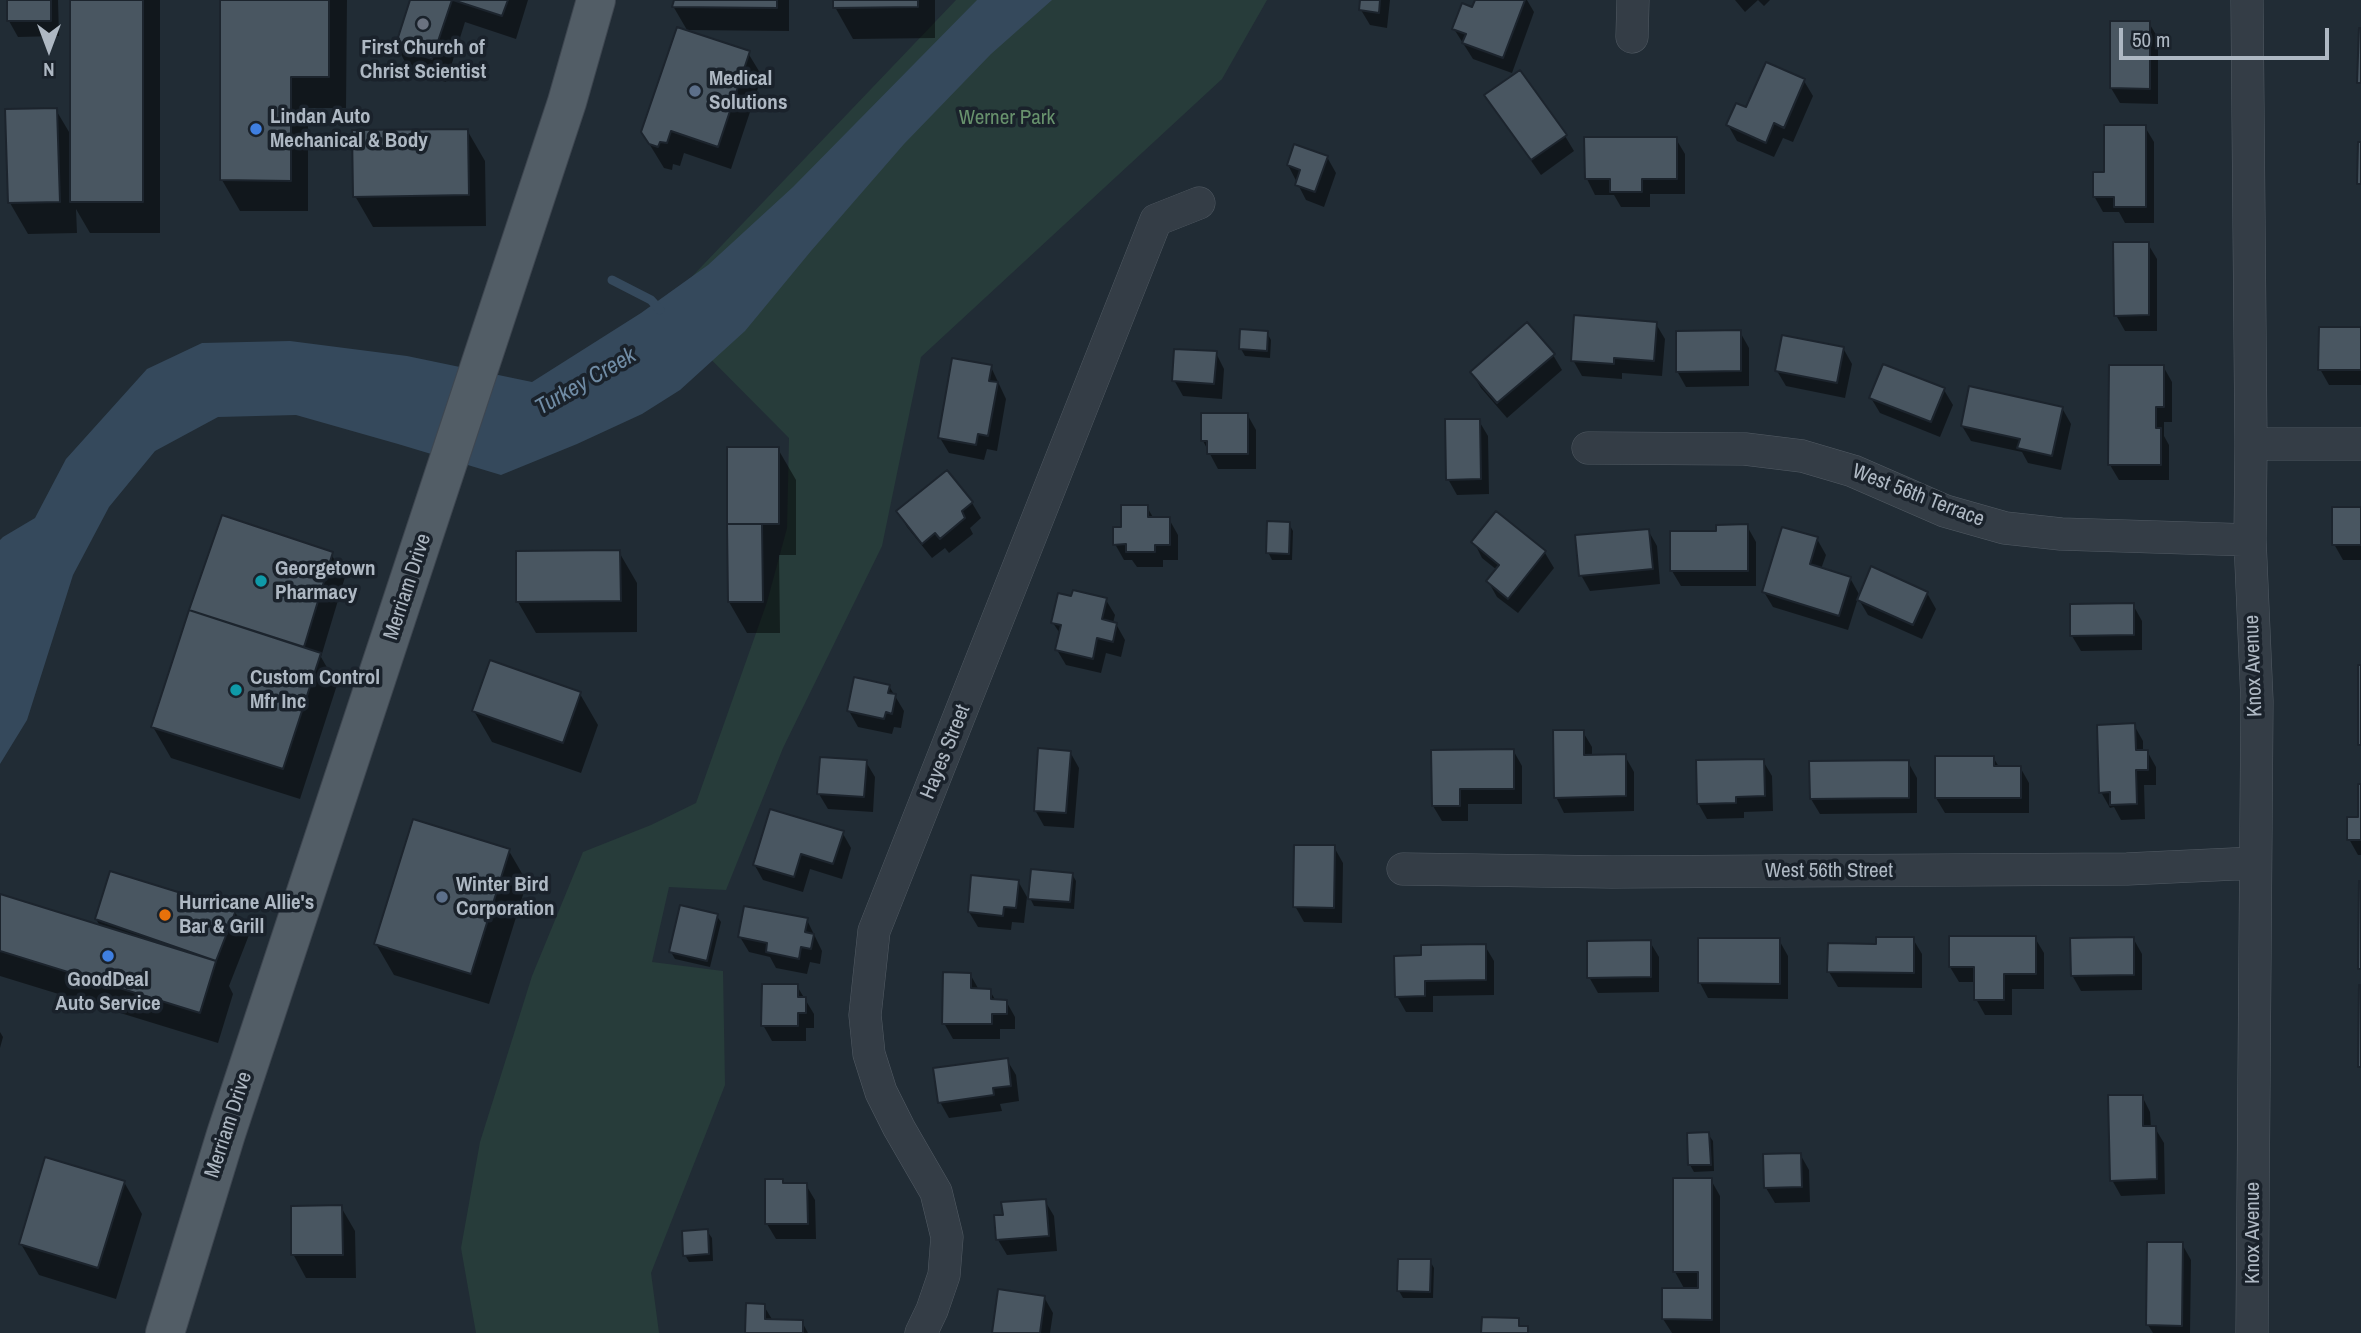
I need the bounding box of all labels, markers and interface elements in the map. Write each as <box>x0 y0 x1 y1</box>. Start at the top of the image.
north arrow <box>14 14 84 84</box>
scale bar <box>2123 14 2333 58</box>
marker: First Church of Christ Scientist <box>415 16 431 32</box>
text: 50 m <box>2132 25 2170 54</box>
place label: First Church of Christ Scientist <box>360 35 486 85</box>
text: N <box>43 57 55 83</box>
place label: Medical Solutions <box>709 66 787 116</box>
marker: Medical Solutions <box>687 83 703 99</box>
place label: Lindan Auto Mechanical & Body <box>270 104 428 154</box>
park label: Werner Park <box>959 105 1055 131</box>
marker: Lindan Auto Mechanical & Body <box>248 121 264 137</box>
water label: Turkey Creek <box>531 342 641 422</box>
street label: West 56th Terrace <box>1848 459 1988 533</box>
street label: Merriam Drive <box>379 531 437 643</box>
place label: Georgetown Pharmacy <box>275 556 375 606</box>
marker: Georgetown Pharmacy <box>253 573 269 589</box>
street label: Knox Avenue <box>2240 615 2268 717</box>
place label: Custom Control Mfr Inc <box>250 665 380 715</box>
marker: Custom Control Mfr Inc <box>228 682 244 698</box>
street label: Hayes Street <box>916 701 976 803</box>
street label: West 56th Street <box>1765 858 1893 884</box>
place label: Winter Bird Corporation <box>456 872 555 922</box>
marker: Winter Bird Corporation <box>434 889 450 905</box>
place label: Hurricane Allie's Bar & Grill <box>179 890 314 940</box>
marker: Hurricane Allie's Bar & Grill <box>157 907 173 923</box>
marker: GoodDeal Auto Service <box>100 948 116 964</box>
place label: GoodDeal Auto Service <box>55 967 161 1017</box>
street label: Merriam Drive <box>200 1069 258 1181</box>
street label: Knox Avenue <box>2240 1182 2266 1284</box>

